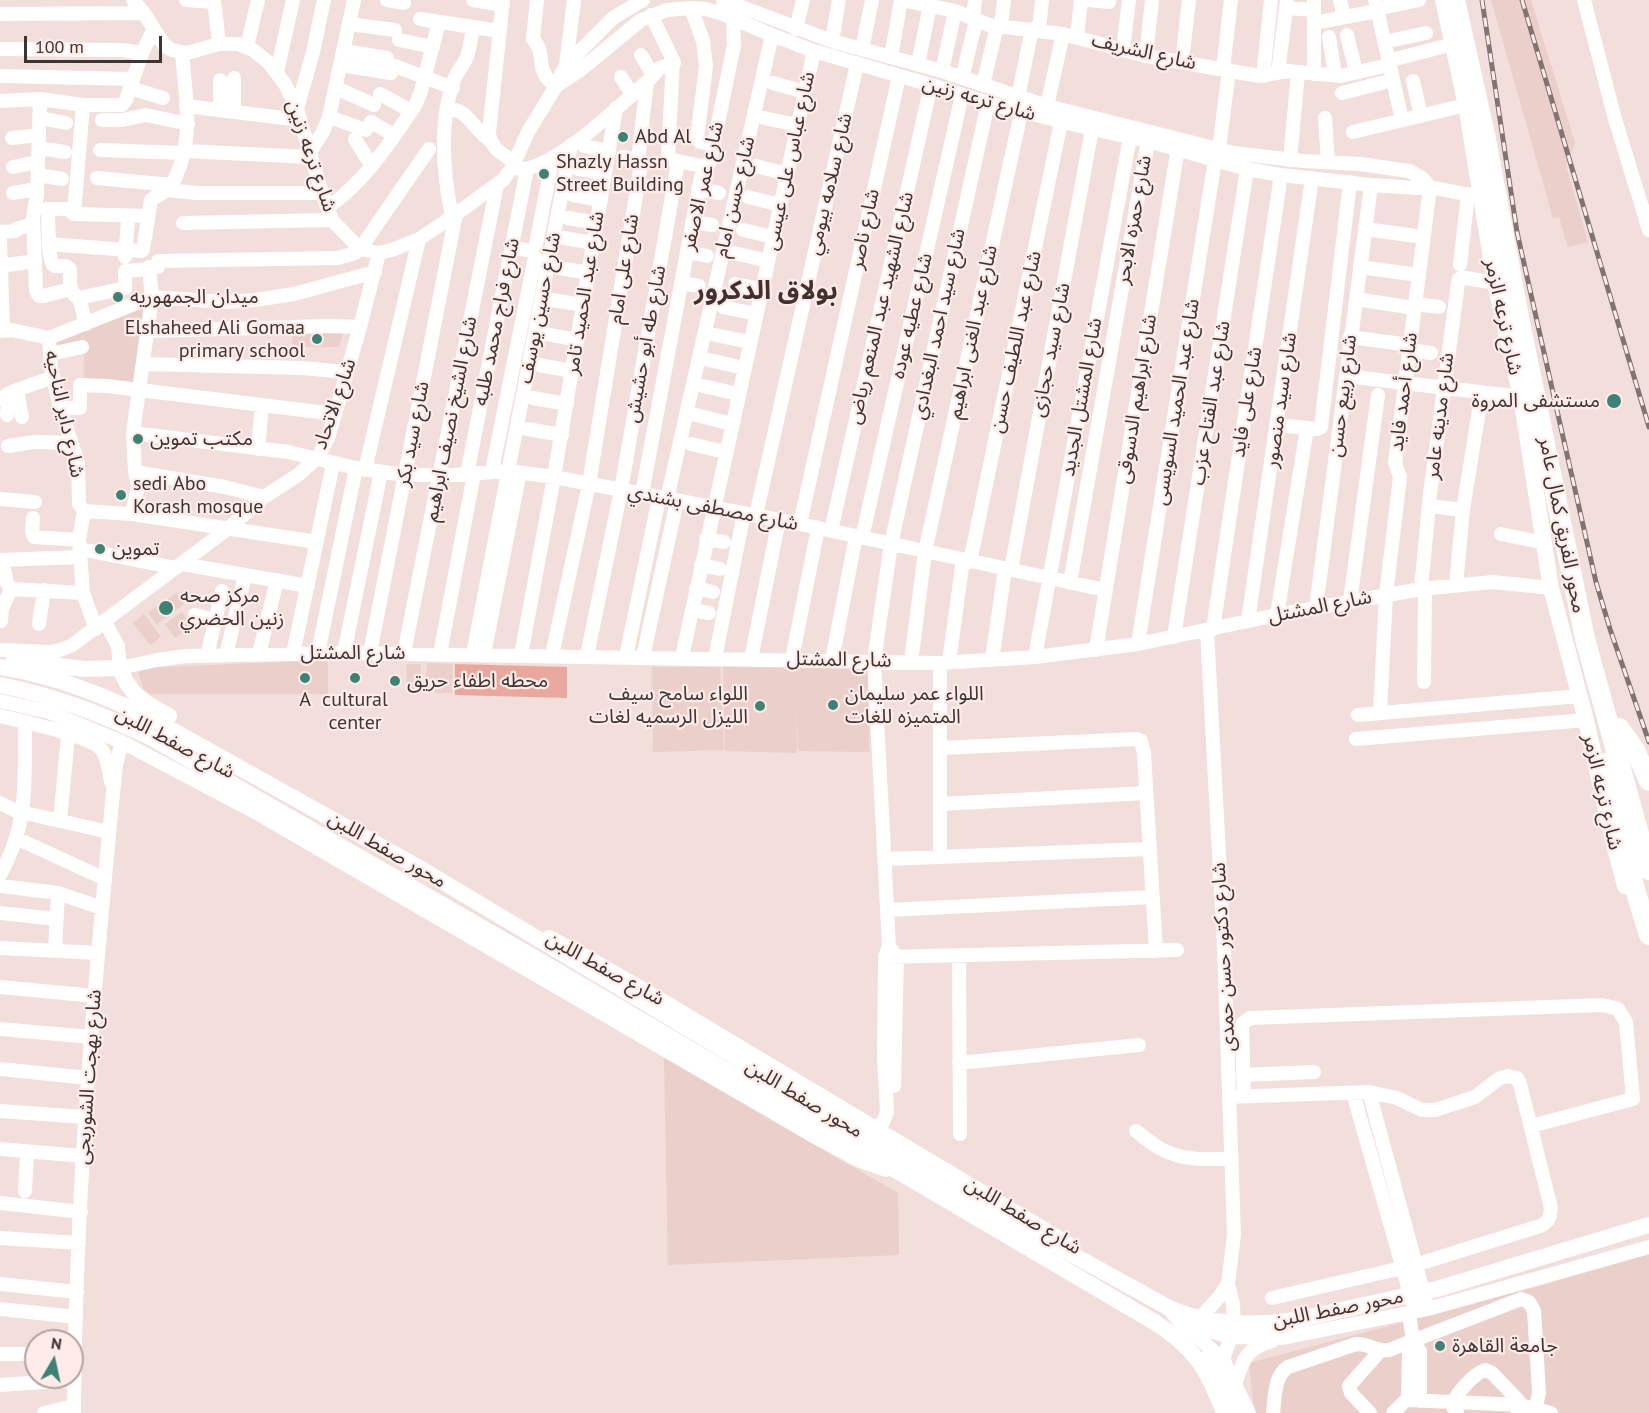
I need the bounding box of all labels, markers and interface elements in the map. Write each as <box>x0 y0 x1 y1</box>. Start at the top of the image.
scale bar <box>27 24 165 62</box>
street label: شارع الشريف <box>1089 28 1199 76</box>
text: 100 m <box>35 35 84 58</box>
street label: شارع عباس على عيسى <box>759 70 821 252</box>
street label: شارع ترعه زنين <box>919 71 1039 127</box>
street label: شارع ترعه زنين <box>281 97 341 215</box>
street label: شارع سلامه بيومي <box>802 111 858 257</box>
street label: شارع عمر الاصفر <box>677 119 729 253</box>
place label: Abd Al <box>635 125 691 149</box>
marker: Abd Al <box>616 130 630 144</box>
street label: شارع حسن امام <box>709 134 761 260</box>
place label: Shazly Hassn Street Building <box>556 150 684 197</box>
street label: شارع حمزه الابحر <box>1111 154 1157 286</box>
marker: Shazly Hassn Street Building <box>537 167 551 181</box>
street label: شارع ناصر <box>845 187 885 271</box>
street label: شارع الشهيد عبد المنعم رياض <box>843 189 919 427</box>
street label: شارع عبد الحميد تامر <box>560 210 610 376</box>
street label: شارع على امام <box>603 212 645 326</box>
street label: شارع سيد احمد البغدادي <box>907 226 971 422</box>
street label: شارع حسين يوسف <box>514 230 566 386</box>
street label: شارع فراج محمد طلبه <box>469 236 525 408</box>
street label: شارع عبد الغنى ابراهيم <box>943 243 1003 421</box>
street label: شارع عبد اللطيف حسن <box>985 249 1047 435</box>
street label: شارع عطيه عوده <box>886 251 938 381</box>
street label: شارع ترعه الزمر <box>1479 257 1527 377</box>
street label: شارع طه أبو حشيش <box>620 263 672 425</box>
district label: بولاق الدكرور <box>694 276 838 308</box>
street label: شارع سيد حجازى <box>1026 281 1076 419</box>
place label: ميدان الجمهوريه <box>130 285 259 309</box>
marker: ميدان الجمهوريه <box>111 290 125 304</box>
street label: شارع عبد الحميد السويسى <box>1149 297 1205 507</box>
street label: شارع ابراهيم الدسوقى <box>1112 312 1162 486</box>
street label: شارع الشيخ نصيف ابراهيم <box>419 314 483 524</box>
place label: Elshaheed Ali Gomaa primary school <box>125 316 305 363</box>
street label: شارع المشتل الجديد <box>1056 316 1108 478</box>
street label: شارع عبد الفتاح عزب <box>1186 319 1236 487</box>
street label: شارع سيد منصور <box>1260 331 1302 469</box>
street label: شارع أحمد فايد <box>1385 331 1423 453</box>
marker: Elshaheed Ali Gomaa primary school <box>310 332 324 346</box>
street label: شارع ربيع حسن <box>1324 333 1362 459</box>
street label: شارع على فايد <box>1226 345 1268 459</box>
street label: شارع داير الناحيه <box>39 348 89 480</box>
street label: شارع مدينه عامر <box>1420 351 1460 481</box>
street label: شارع الاتحاد <box>308 355 362 453</box>
street label: شارع سيد بكر <box>391 379 435 489</box>
place label: مستشفى المروة <box>1472 389 1600 413</box>
marker: مستشفى المروة <box>1605 392 1623 410</box>
place label: مكتب تموين <box>150 427 253 451</box>
marker: مكتب تموين <box>131 432 145 446</box>
street label: محور الفريق كمال عامر <box>1533 435 1591 615</box>
place label: sedi Abo Korash mosque <box>133 472 263 519</box>
street label: شارع مصطفى بشندي <box>626 480 800 536</box>
marker: sedi Abo Korash mosque <box>114 488 128 502</box>
place label: تموين <box>112 537 160 561</box>
marker: تموين <box>93 542 107 556</box>
place label: مركز صحه زنين الحضري <box>180 584 284 631</box>
street label: شارع المشتل <box>1266 585 1374 629</box>
marker: مركز صحه زنين الحضري <box>157 599 175 617</box>
street label: شارع المشتل <box>301 641 405 665</box>
street label: شارع المشتل <box>786 647 892 673</box>
place label: محطه اطفاء حريق <box>407 669 548 693</box>
marker: A <box>298 671 312 685</box>
marker: cultural center <box>348 671 362 685</box>
marker: محطه اطفاء حريق <box>388 674 402 688</box>
place label: اللواء سامح سيف الليزل الرسميه لغات <box>589 682 748 729</box>
place label: اللواء عمر سليمان المتميزه للغات <box>845 682 984 729</box>
place label: A <box>299 688 311 712</box>
place label: cultural center <box>322 688 388 735</box>
marker: اللواء عمر سليمان المتميزه للغات <box>826 698 840 712</box>
marker: اللواء سامح سيف الليزل الرسميه لغات <box>753 699 767 713</box>
street label: شارع صفط اللبن <box>111 701 239 785</box>
street label: شارع ترعه الزمر <box>1577 732 1627 852</box>
street label: محور صفط اللبن <box>324 806 450 894</box>
street label: شارع دكتور حسن حمدى <box>1207 862 1241 1052</box>
street label: شارع صفط اللبن <box>542 927 668 1011</box>
street label: شارع بهجت الشوربجى <box>71 988 107 1166</box>
street label: محور صفط اللبن <box>741 1055 867 1143</box>
street label: شارع صفط اللبن <box>960 1172 1086 1260</box>
street label: محور صفط اللبن <box>1271 1285 1405 1333</box>
north arrow <box>24 1329 84 1389</box>
text: N <box>50 1332 63 1354</box>
place label: جامعة القاهرة <box>1452 1334 1558 1358</box>
marker: جامعة القاهرة <box>1433 1339 1447 1353</box>

